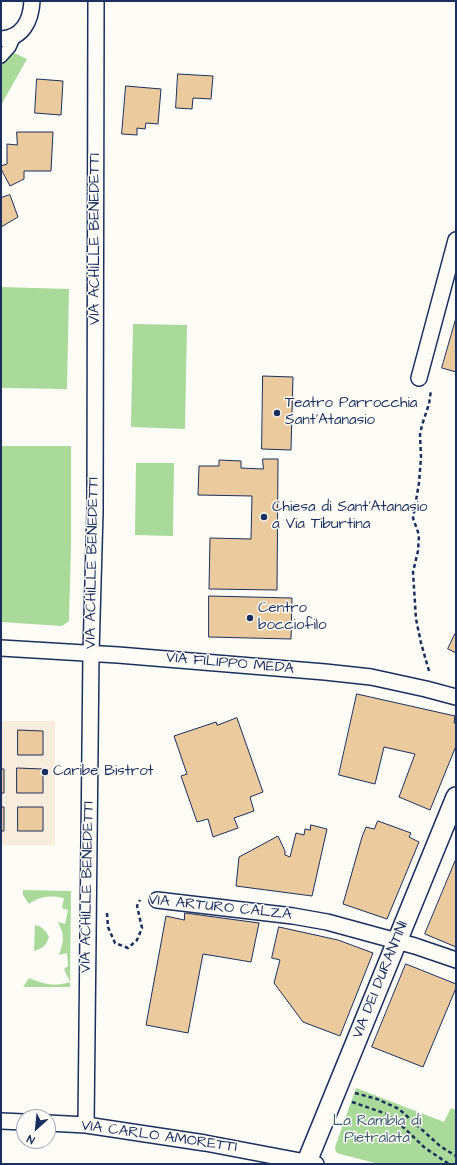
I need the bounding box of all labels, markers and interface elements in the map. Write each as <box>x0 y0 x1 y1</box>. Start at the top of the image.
street label: VIA ACHILLE BENEDETTI <box>87 153 105 325</box>
place label: Teatro Parrocchia Sant'Atanasio <box>285 395 417 430</box>
marker: Teatro Parrocchia Sant'Atanasio <box>272 408 282 418</box>
street label: VIA ACHILLE BENEDETTI <box>83 477 103 649</box>
place label: Chiesa di Sant'Atanasio a Via Tiburtina <box>272 499 428 534</box>
marker: Chiesa di Sant'Atanasio a Via Tiburtina <box>259 512 269 522</box>
place label: Centro bocciofilo <box>258 600 327 635</box>
marker: Centro bocciofilo <box>245 613 255 623</box>
street label: VIA FILIPPO MEDA <box>165 649 295 679</box>
place label: Caribe Bistrot <box>53 763 154 781</box>
marker: Caribe Bistrot <box>40 767 50 777</box>
street label: VIA ACHILLE BENEDETTI <box>78 801 98 973</box>
street label: VIA ARTURO CALZA <box>147 892 293 924</box>
street label: VIA DEI DURANTINI <box>349 919 413 1041</box>
north arrow <box>16 1109 56 1149</box>
park label: La Rambla di Pietralata <box>333 1113 421 1148</box>
street label: VIA CARLO AMORETTI <box>80 1117 238 1157</box>
text: N <box>24 1131 37 1147</box>

